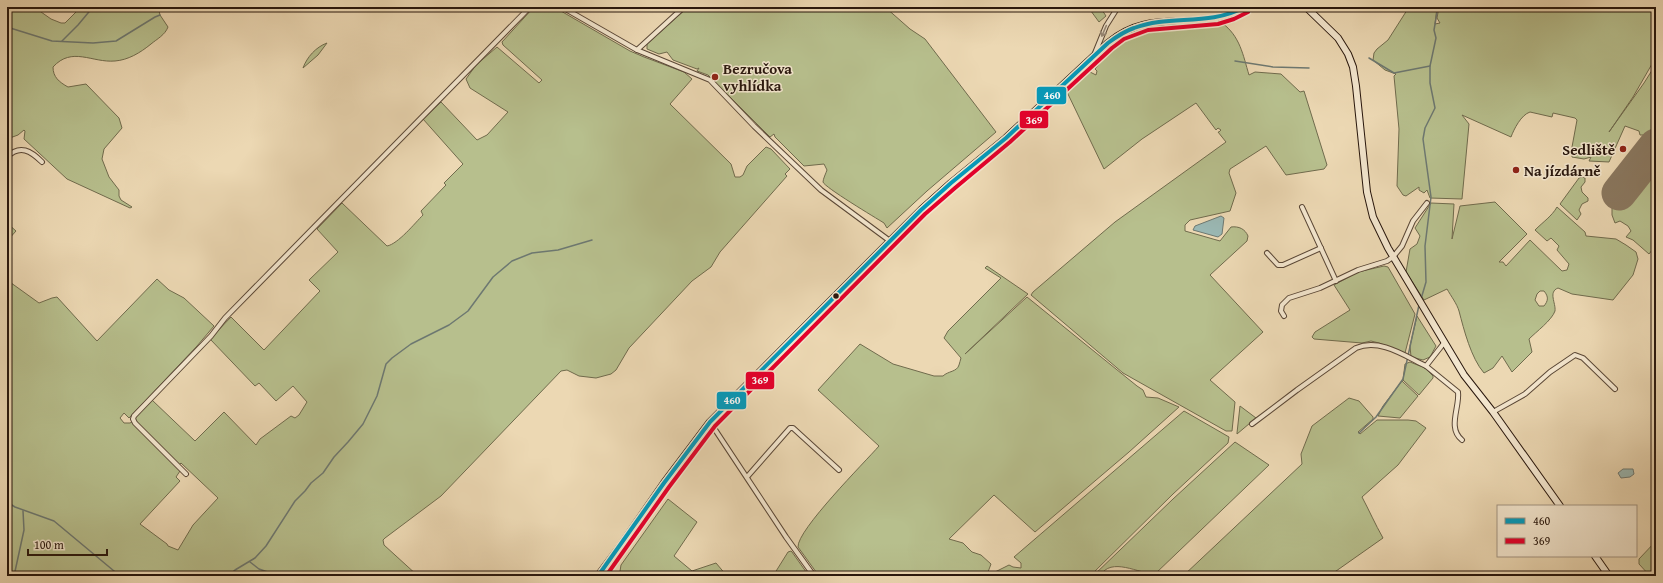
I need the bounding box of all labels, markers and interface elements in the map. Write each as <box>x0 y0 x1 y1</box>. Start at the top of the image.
one-way arrow <box>1100 24 1108 36</box>
place label: Bezručova vyhlídka <box>723 58 792 96</box>
marker: Bezručova vyhlídka <box>710 72 720 82</box>
line badge: 460 <box>1036 86 1067 105</box>
text: 460 <box>1043 87 1061 103</box>
line badge: 369 <box>1019 110 1049 129</box>
text: 369 <box>1025 112 1043 128</box>
place label: Sedliště <box>1562 139 1615 160</box>
marker: Sedliště <box>1618 144 1628 154</box>
place label: Na jízdárně <box>1524 160 1601 181</box>
marker: Na jízdárně <box>1511 165 1521 175</box>
unlabelled marker <box>831 291 841 301</box>
line badge: 369 <box>745 371 775 390</box>
text: 369 <box>751 372 769 388</box>
line badge: 460 <box>716 391 747 410</box>
text: 460 <box>723 392 741 408</box>
legend <box>1497 505 1637 557</box>
text: 460 <box>1533 512 1551 529</box>
scale bar <box>28 531 107 557</box>
text: 369 <box>1533 532 1551 549</box>
text: 100 m <box>34 536 64 553</box>

